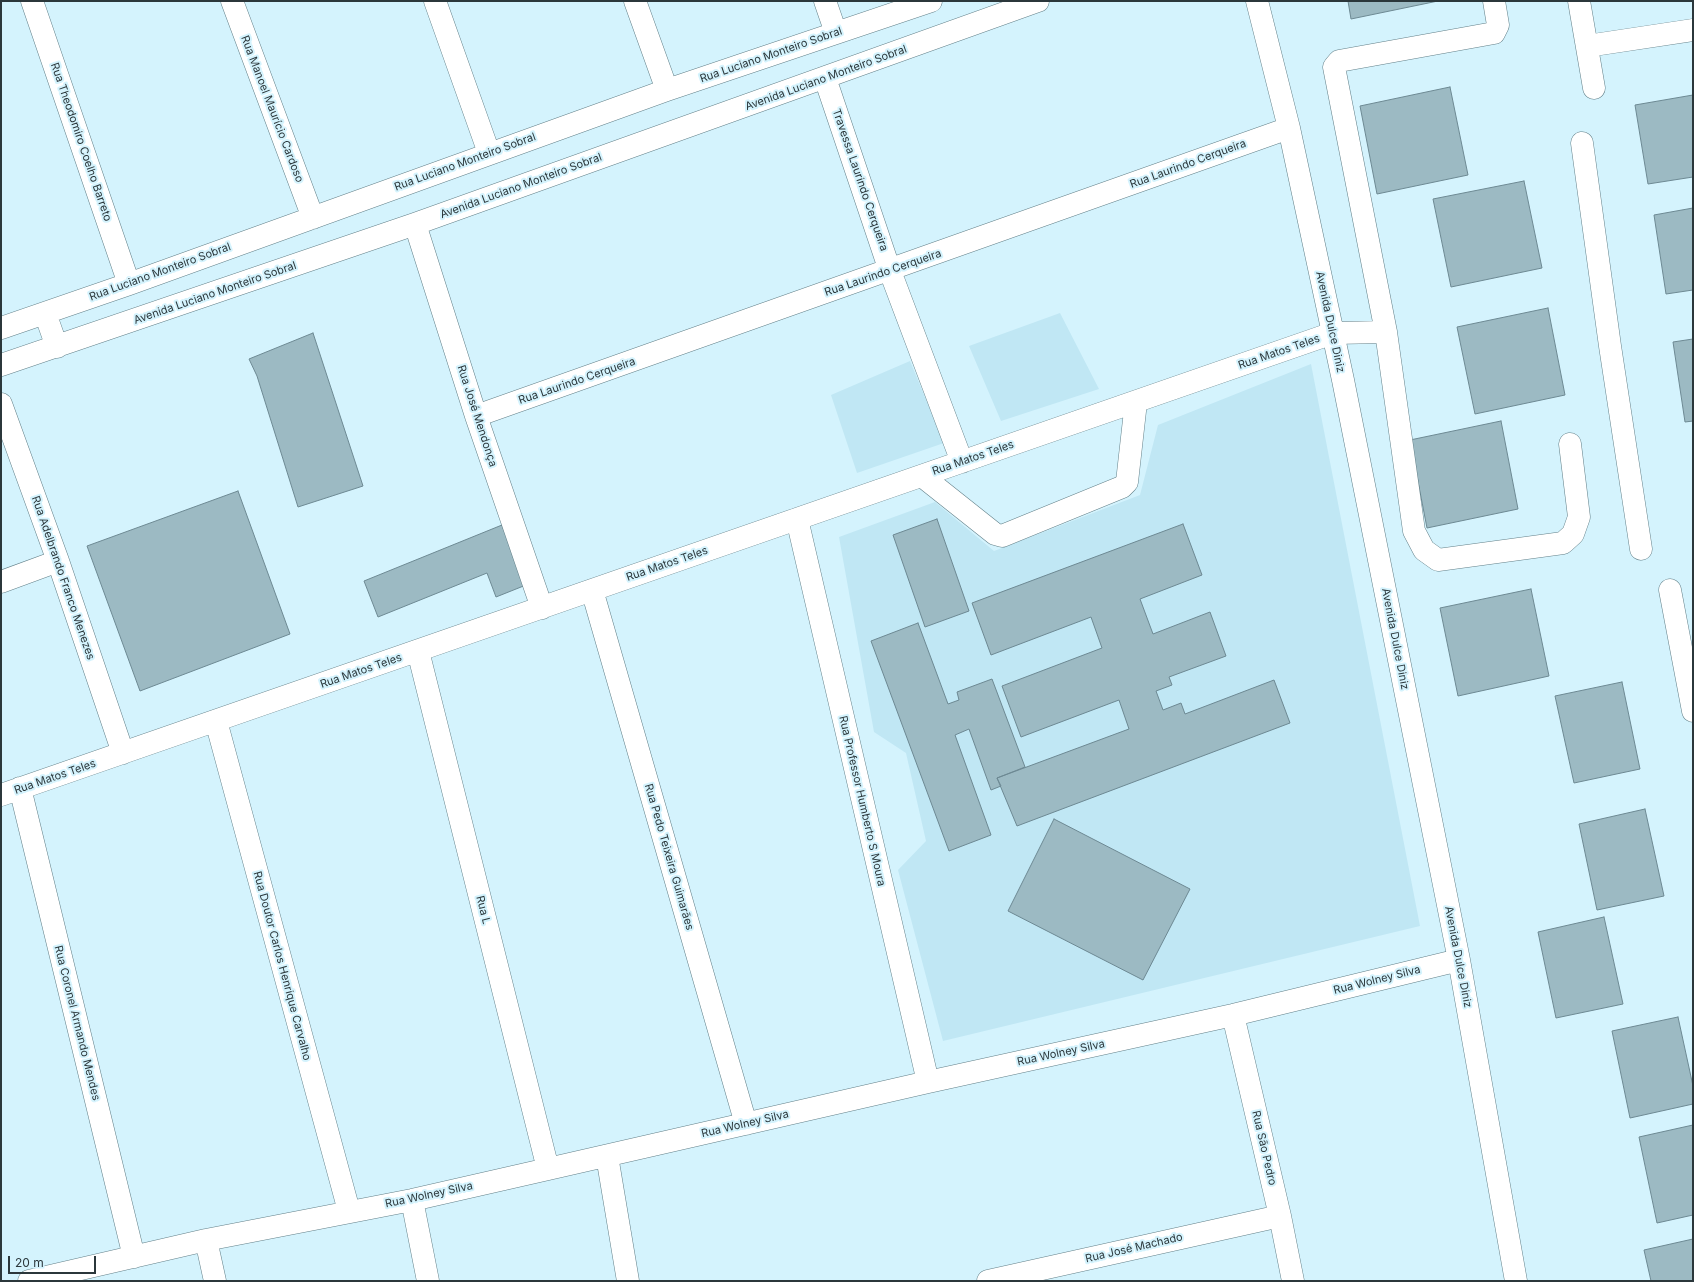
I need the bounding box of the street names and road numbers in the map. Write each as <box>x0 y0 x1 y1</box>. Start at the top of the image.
street label: Rua Luciano Monteiro Sobral <box>698 24 844 86</box>
street label: Rua Manoel Maurício Cardoso <box>238 34 306 184</box>
street label: Avenida Luciano Monteiro Sobral <box>743 43 909 113</box>
street label: Rua Theodomiro Coelho Barreto <box>48 61 114 223</box>
street label: Travessa Laurindo Cerqueira <box>829 107 891 253</box>
street label: Rua Luciano Monteiro Sobral <box>392 130 538 194</box>
street label: Rua Laurindo Cerqueira <box>1128 137 1248 191</box>
street label: Avenida Luciano Monteiro Sobral <box>438 151 604 221</box>
street label: Rua Luciano Monteiro Sobral <box>87 240 233 304</box>
street label: Rua Laurindo Cerqueira <box>823 247 943 299</box>
street label: Avenida Luciano Monteiro Sobral <box>132 259 298 327</box>
street label: Avenida Dulce Diniz <box>1313 270 1347 374</box>
street label: Rua Matos Teles <box>1236 332 1322 372</box>
street label: Rua Laurindo Cerqueira <box>517 355 637 407</box>
street label: Rua José Mendonça <box>454 363 500 469</box>
street label: Rua Matos Teles <box>930 438 1016 478</box>
street label: Rua Adelbrando Franco Menezes <box>29 494 97 662</box>
street label: Rua Matos Teles <box>624 544 710 584</box>
street label: Avenida Dulce Diniz <box>1379 587 1411 691</box>
street label: Rua Matos Teles <box>318 651 404 691</box>
street label: Rua Professor Humberto S Moura <box>836 715 888 887</box>
street label: Rua Matos Teles <box>12 757 98 797</box>
street label: Rua Pedo Teixeira Guimarães <box>642 782 696 932</box>
street label: Rua Doutor Carlos Henrique Carvalho <box>250 870 314 1062</box>
street label: Rua L <box>473 894 493 926</box>
street label: Avenida Dulce Diniz <box>1442 905 1474 1009</box>
street label: Rua Coronel Armando Mendes <box>51 944 103 1102</box>
street label: Rua Wolney Silva <box>1332 963 1422 997</box>
street label: Rua Wolney Silva <box>1016 1037 1106 1069</box>
street label: Rua Wolney Silva <box>700 1108 790 1140</box>
street label: Rua São Pedro <box>1249 1109 1279 1187</box>
street label: Rua Wolney Silva <box>384 1179 474 1211</box>
street label: Rua José Machado <box>1084 1230 1184 1266</box>

